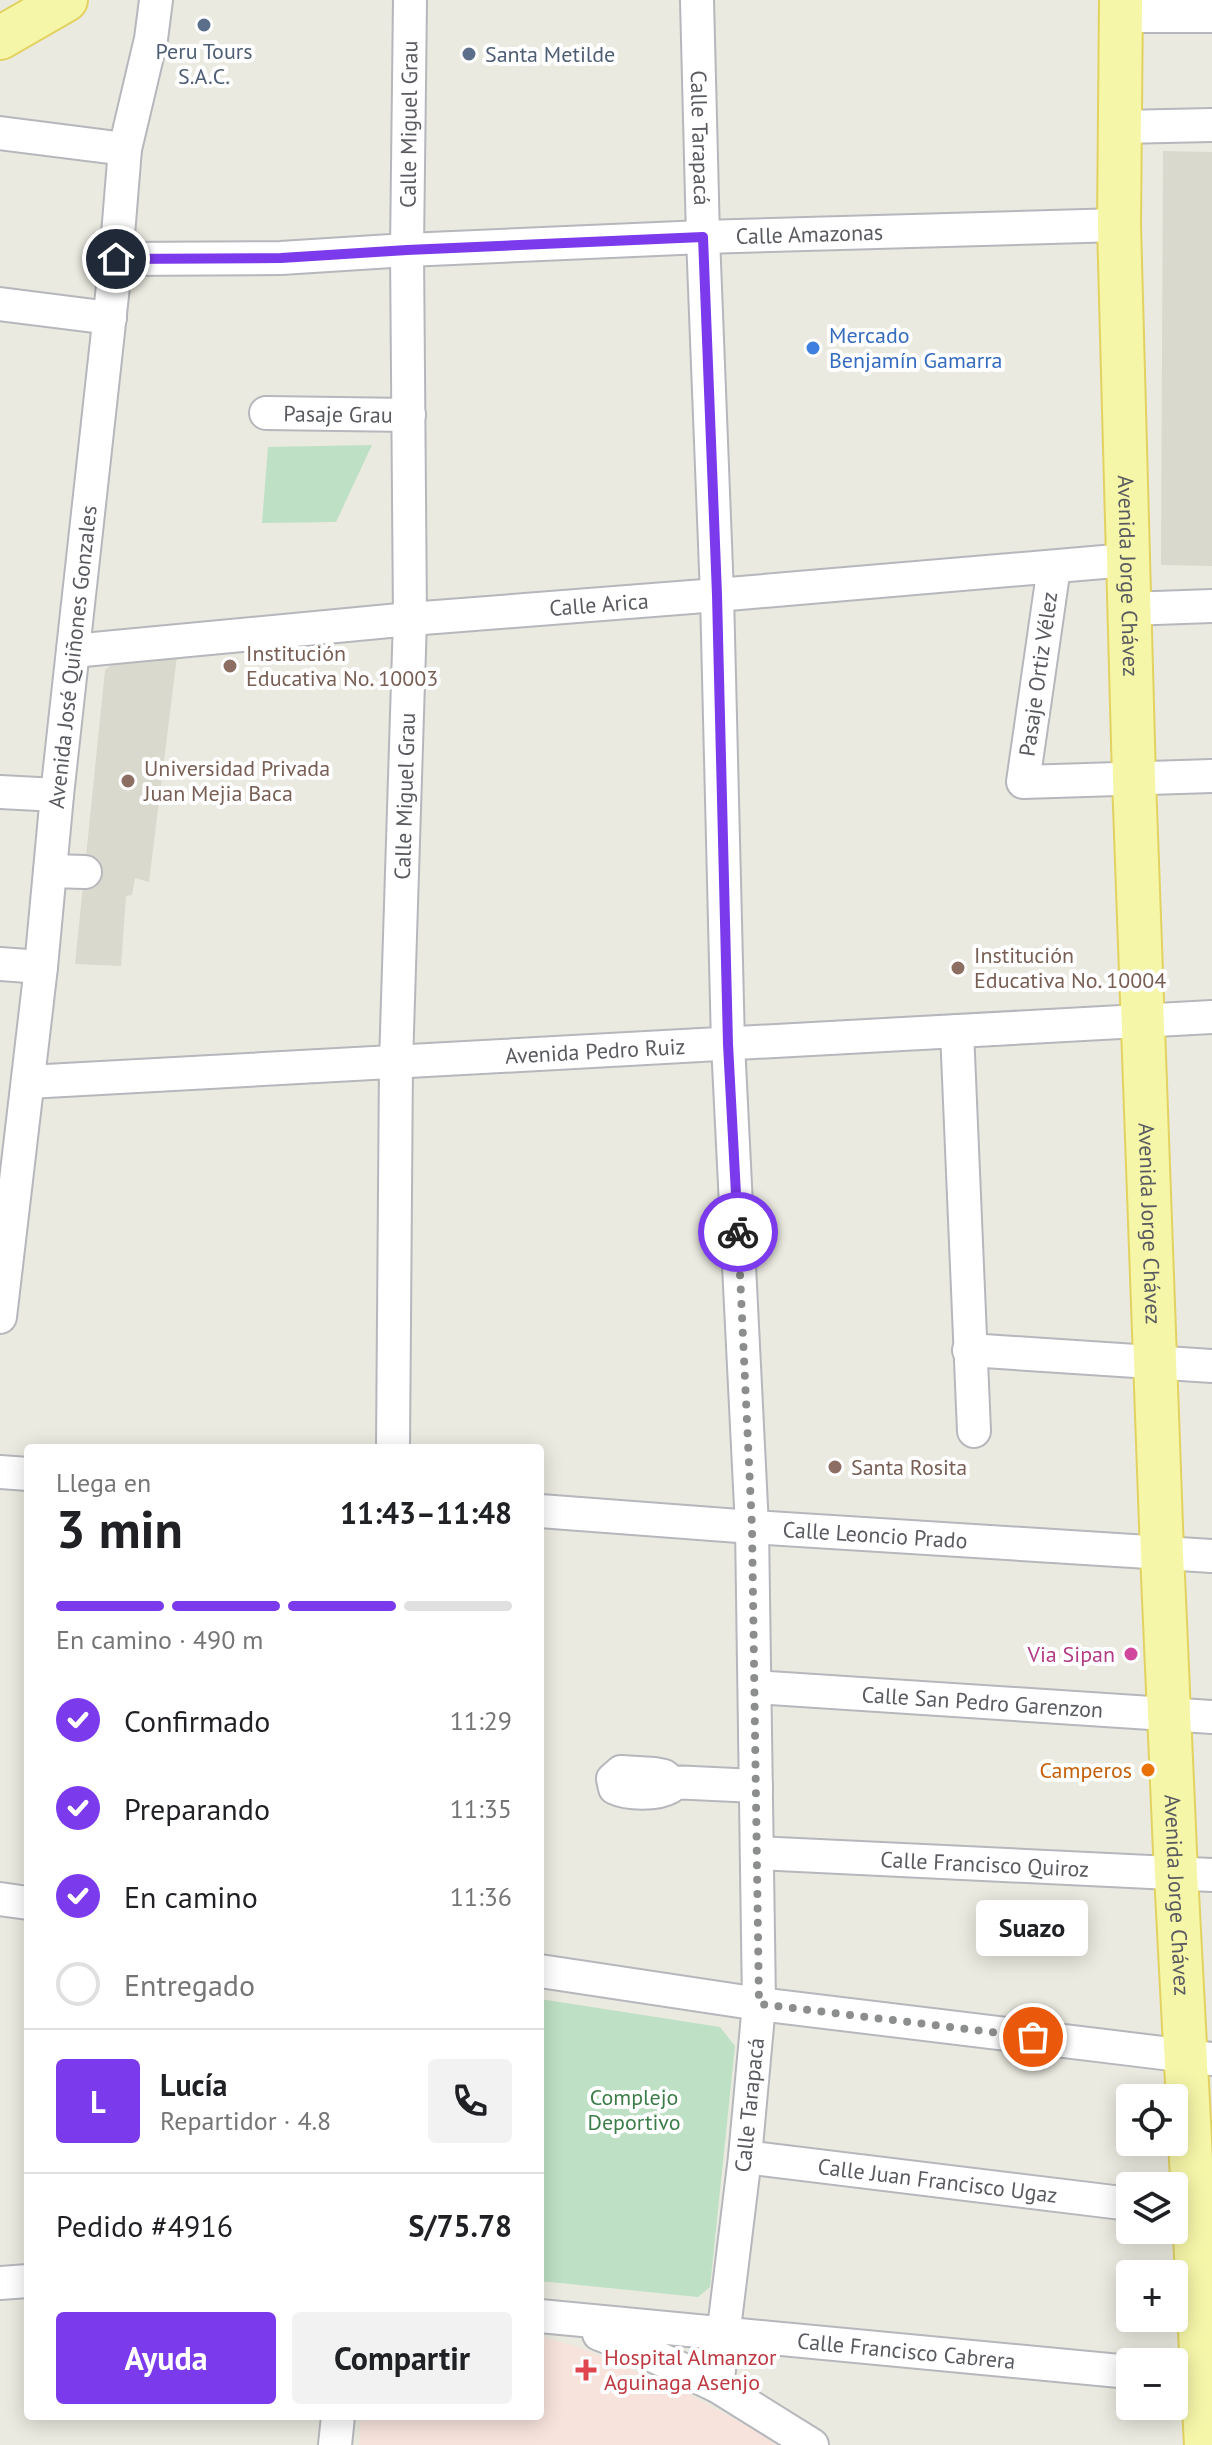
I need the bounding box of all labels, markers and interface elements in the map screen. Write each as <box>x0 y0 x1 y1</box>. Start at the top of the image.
marker: Peru Tours S.A.C. <box>195 16 213 34</box>
place label: Peru Tours S.A.C. <box>156 37 253 90</box>
street label: Calle Miguel Grau <box>394 40 424 208</box>
place label: Santa Metilde <box>485 40 615 68</box>
marker: Santa Metilde <box>460 45 478 63</box>
street label: Calle Tarapacá <box>685 70 716 206</box>
street label: Calle Amazonas <box>735 218 884 250</box>
pin <box>82 225 150 293</box>
icon: home <box>94 237 138 281</box>
place label: Mercado Benjamín Gamarra <box>829 321 1003 374</box>
marker: Mercado Benjamín Gamarra <box>804 339 822 357</box>
street label: Pasaje Grau <box>283 399 393 429</box>
street label: Avenida Jorge Chávez <box>1112 475 1145 677</box>
street label: Avenida José Quiñones Gonzales <box>42 504 103 810</box>
street label: Calle Arica <box>548 586 650 622</box>
street label: Pasaje Ortiz Vélez <box>1013 590 1063 758</box>
place label: Institución Educativa No. 10003 <box>246 639 438 692</box>
marker: Institución Educativa No. 10003 <box>221 657 239 675</box>
street label: Calle Miguel Grau <box>388 712 421 880</box>
place label: Universidad Privada Juan Mejia Baca <box>143 754 330 807</box>
marker: Universidad Privada Juan Mejia Baca <box>119 772 137 790</box>
place label: Institución Educativa No. 10004 <box>974 941 1166 994</box>
marker: Institución Educativa No. 10004 <box>949 959 967 977</box>
street label: Avenida Pedro Ruiz <box>504 1032 686 1070</box>
street label: Avenida Jorge Chávez <box>1132 1122 1168 1325</box>
courier <box>698 1192 778 1272</box>
icon: bike <box>716 1210 760 1254</box>
place label: Santa Rosita <box>851 1453 967 1481</box>
marker: Santa Rosita <box>826 1458 844 1476</box>
text: Llega en <box>56 1466 151 1499</box>
text: 11:43–11:48 <box>340 1493 512 1532</box>
text: 3 min <box>56 1495 183 1562</box>
street label: Calle Leoncio Prado <box>782 1515 968 1555</box>
text: En camino · 490 m <box>56 1623 263 1656</box>
place label: Via Sipan <box>1026 1640 1115 1668</box>
marker: Via Sipan <box>1122 1645 1140 1663</box>
street label: Calle San Pedro Garenzon <box>861 1680 1104 1724</box>
icon: check <box>56 1698 100 1742</box>
text: Confirmado <box>124 1701 270 1740</box>
text: 11:29 <box>450 1704 512 1737</box>
place label: Camperos <box>1039 1756 1132 1784</box>
marker: Camperos <box>1139 1761 1157 1779</box>
icon: check <box>56 1786 100 1830</box>
text: Preparando <box>124 1789 270 1828</box>
text: 11:35 <box>450 1792 512 1825</box>
street label: Avenida Jorge Chávez <box>1159 1794 1196 1996</box>
street label: Calle Francisco Quiroz <box>880 1845 1090 1883</box>
icon: check <box>56 1874 100 1918</box>
text: En camino <box>124 1877 258 1916</box>
text: 11:36 <box>450 1880 512 1913</box>
callout: Suazo <box>977 1901 1089 1957</box>
text: Suazo <box>999 1911 1065 1944</box>
text: Entregado <box>124 1965 255 2004</box>
pin <box>999 2003 1067 2071</box>
icon: bag <box>1011 2015 1055 2059</box>
street label: Calle Tarapacá <box>728 2036 770 2174</box>
button: phone <box>428 2059 512 2143</box>
text: Lucía <box>160 2065 228 2104</box>
text: L <box>90 2082 106 2121</box>
park label: Complejo Deportivo <box>588 2083 680 2136</box>
map controls <box>1116 2084 1188 2420</box>
button: locate <box>1116 2084 1188 2156</box>
text: Repartidor · 4.8 <box>160 2104 331 2137</box>
street label: Calle Juan Francisco Ugaz <box>816 2152 1059 2209</box>
button: layers <box>1116 2172 1188 2244</box>
text: Pedido #4916 <box>56 2206 233 2245</box>
text: S/75.78 <box>408 2206 512 2245</box>
button: + <box>1116 2260 1188 2332</box>
button: Ayuda <box>56 2312 276 2404</box>
button: Compartir <box>292 2312 512 2404</box>
street label: Calle Francisco Cabrera <box>796 2326 1017 2375</box>
place label: Hospital Almanzor Aguinaga Asenjo <box>604 2343 777 2396</box>
button: − <box>1116 2348 1188 2420</box>
marker: Hospital Almanzor Aguinaga Asenjo <box>575 2359 597 2381</box>

